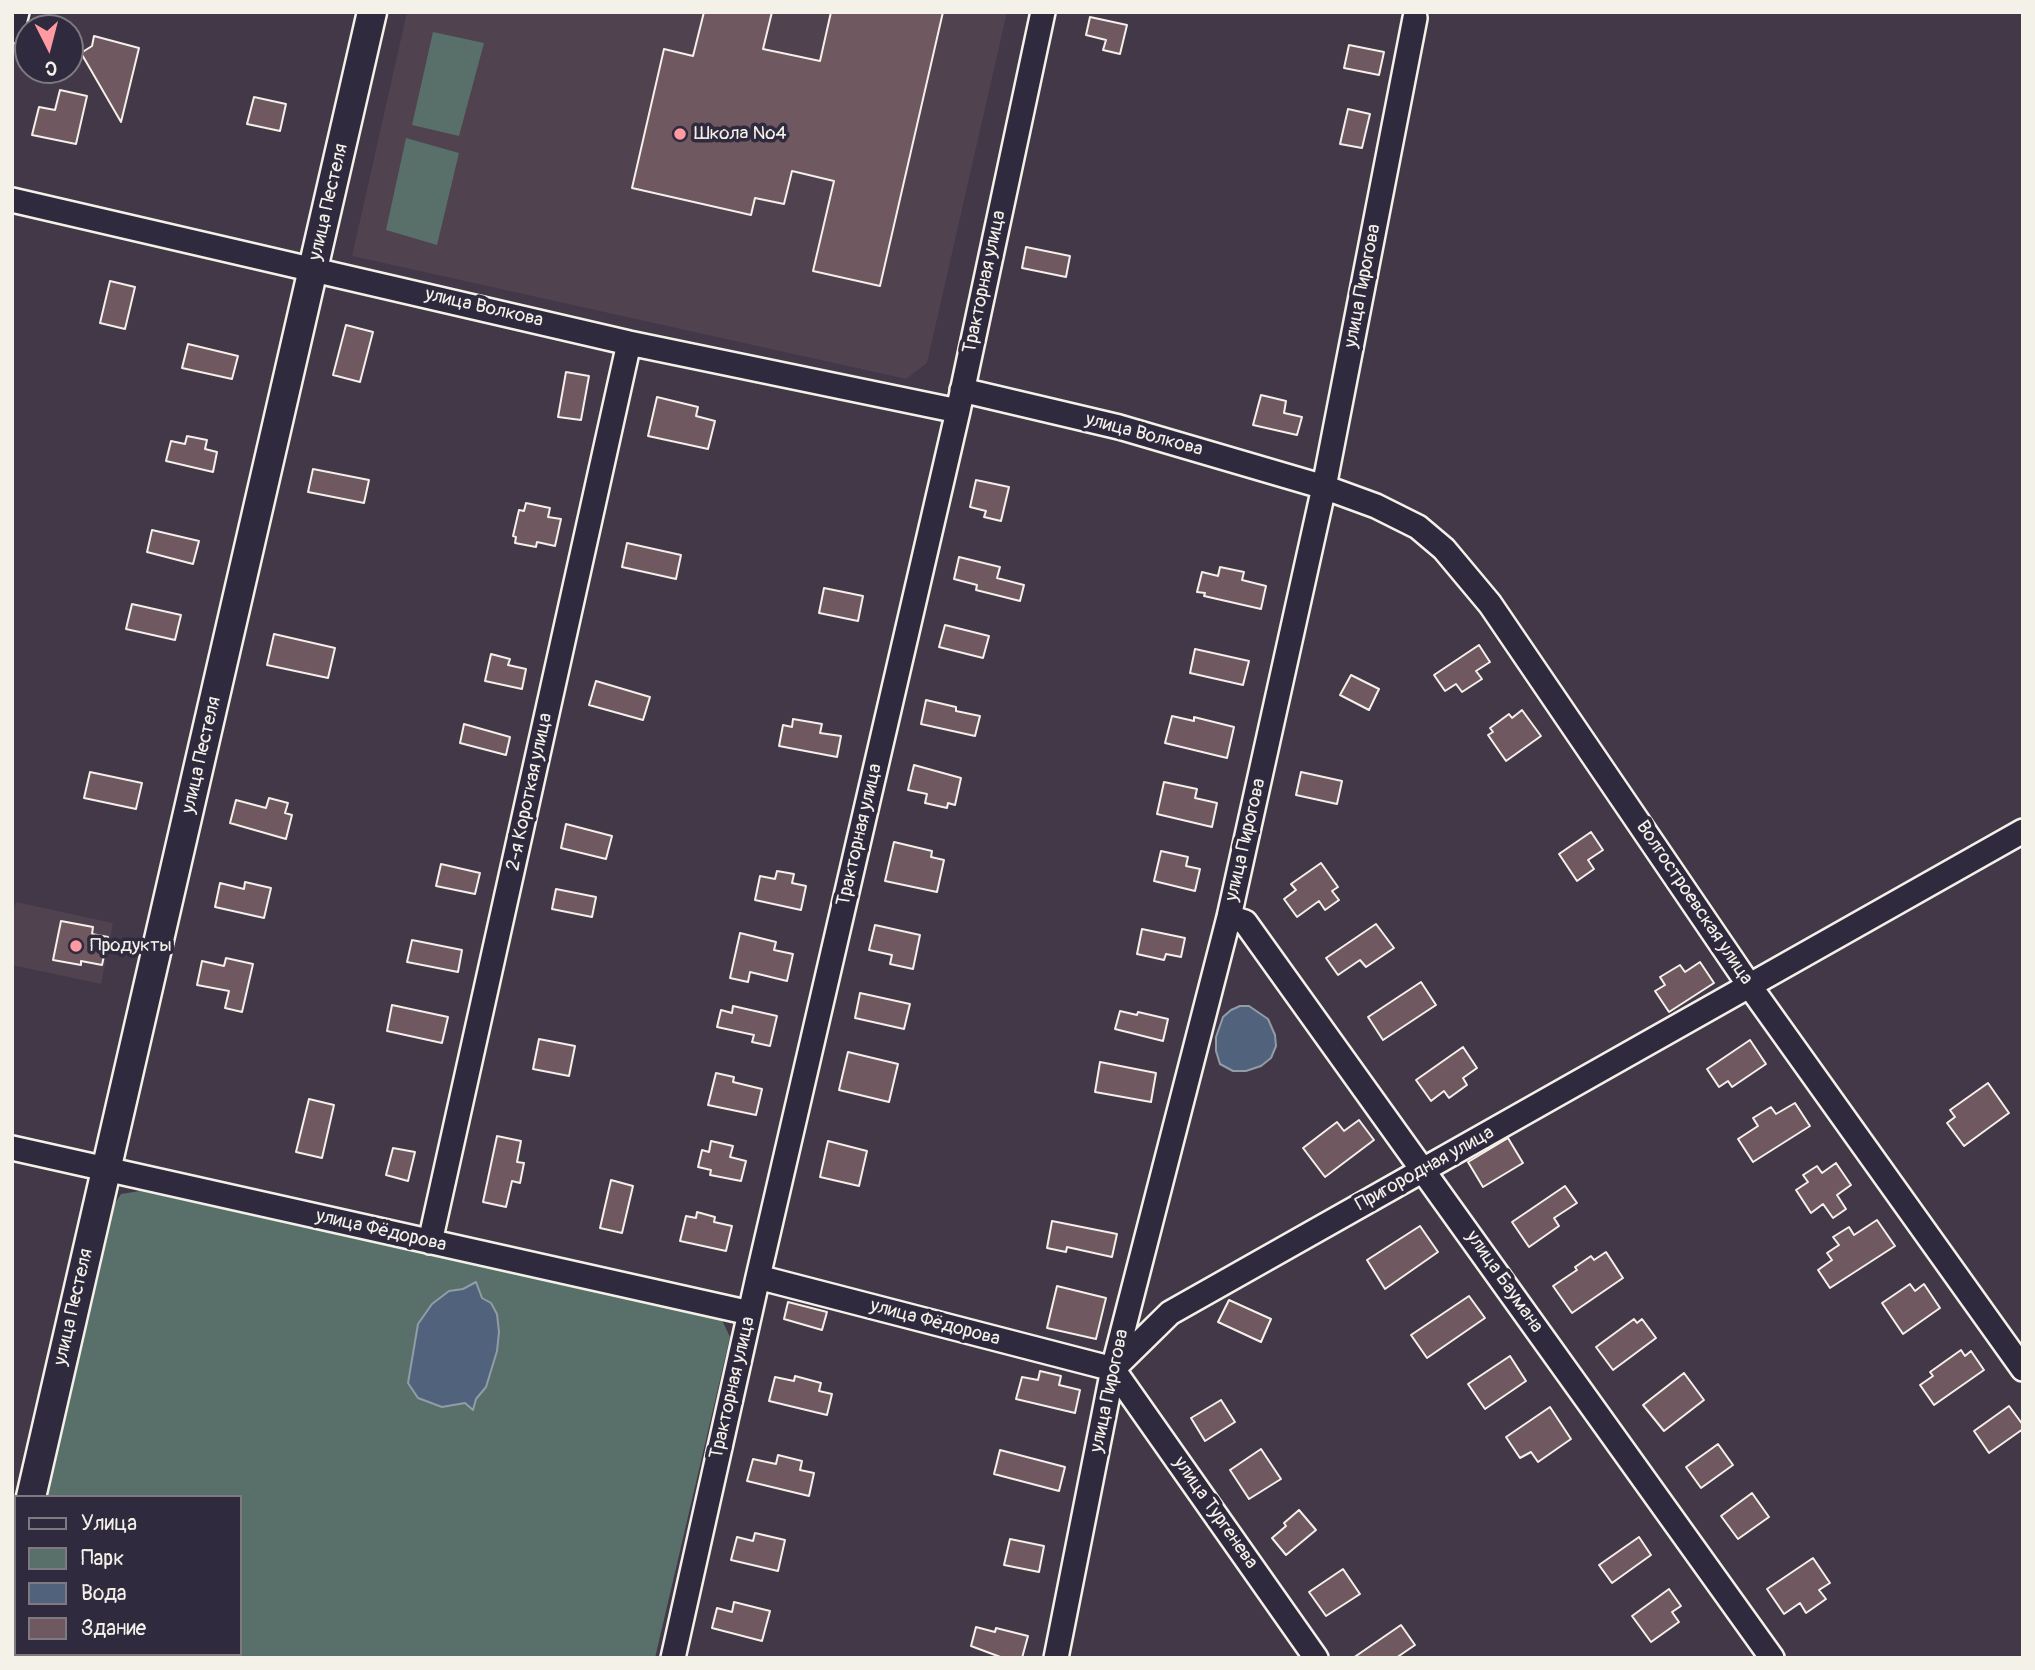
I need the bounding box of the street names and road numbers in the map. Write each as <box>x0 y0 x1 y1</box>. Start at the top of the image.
street label: улица Пестеля <box>304 141 354 263</box>
street label: Тракторная улица <box>959 208 1011 356</box>
street label: улица Пирогова <box>1340 222 1386 350</box>
street label: улица Волкова <box>423 283 545 333</box>
street label: улица Волкова <box>1083 408 1205 462</box>
street label: улица Пестеля <box>177 694 227 816</box>
street label: 2-я Короткая улица <box>502 711 558 873</box>
street label: Тракторная улица <box>833 762 887 908</box>
street label: улица Пирогова <box>1221 776 1271 904</box>
street label: Волгостроевская улица <box>1631 817 1757 989</box>
street label: Пригородная улица <box>1352 1122 1498 1216</box>
street label: улица Фёдорова <box>313 1205 449 1257</box>
street label: улица Баумана <box>1460 1227 1548 1337</box>
street label: улица Пестеля <box>49 1246 99 1368</box>
street label: улица Фёдорова <box>868 1295 1002 1351</box>
street label: Тракторная улица <box>706 1315 760 1461</box>
street label: улица Пирогова <box>1086 1327 1134 1455</box>
street label: улица Тургенева <box>1168 1452 1262 1574</box>

